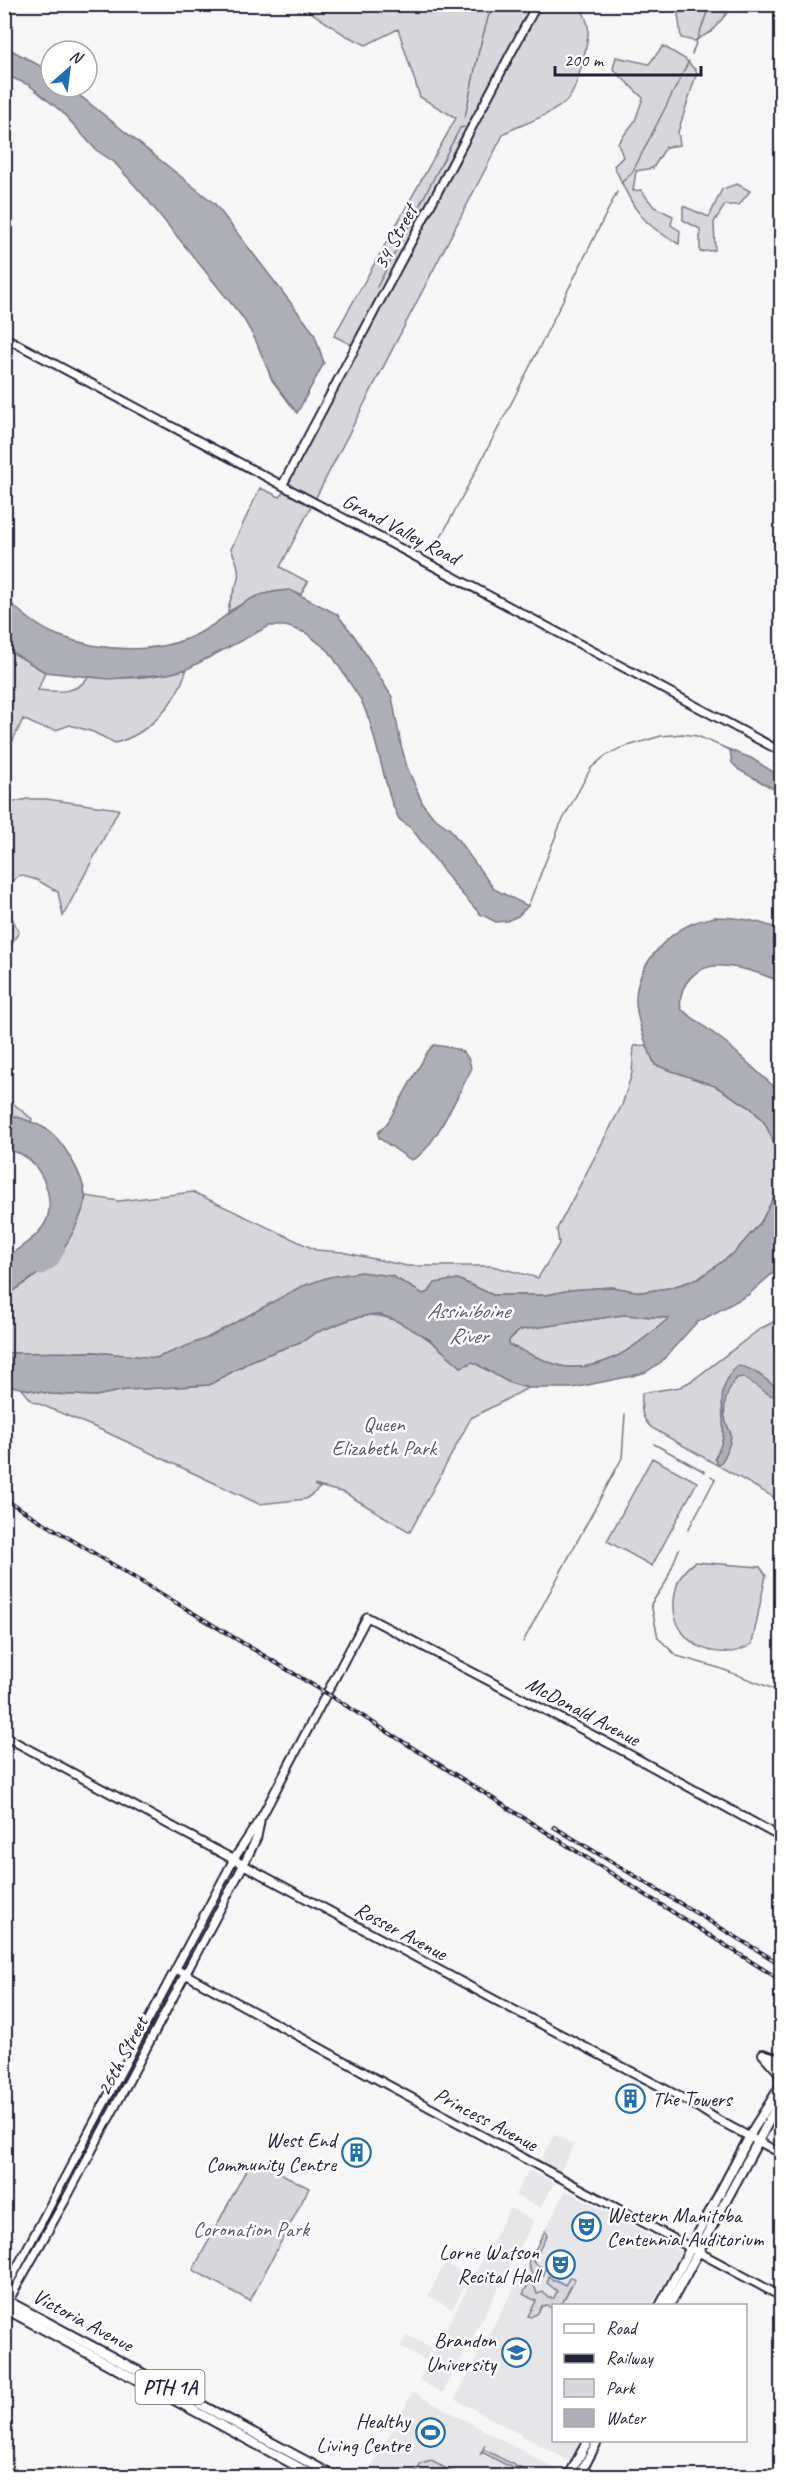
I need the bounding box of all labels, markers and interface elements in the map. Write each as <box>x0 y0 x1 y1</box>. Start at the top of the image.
north arrow <box>39 39 99 99</box>
scale bar <box>555 39 700 77</box>
text: N <box>67 45 87 69</box>
text: 200 m <box>564 49 605 71</box>
street label: 34 Street <box>367 197 424 274</box>
street label: Grand Valley Road <box>338 487 467 572</box>
water label: Assiniboine River <box>427 1297 513 1350</box>
park label: Queen Elizabeth Park <box>332 1411 439 1461</box>
street label: McDonald Avenue <box>522 1670 645 1752</box>
street label: Rosser Avenue <box>351 1896 453 1967</box>
street label: 26th Street <box>90 2010 155 2100</box>
street label: Princess Avenue <box>430 2081 543 2158</box>
building icon: The Towers <box>615 2083 647 2115</box>
place label: The Towers <box>652 2086 733 2112</box>
place label: West End Community Centre <box>206 2127 340 2177</box>
building icon: West End Community Centre <box>341 2136 373 2168</box>
place label: Western Manitoba Centennial Auditorium <box>607 2202 765 2252</box>
theatre icon: Western Manitoba Centennial Auditorium <box>570 2211 602 2243</box>
park label: Coronation Park <box>193 2216 310 2242</box>
place label: Lorne Watson Recital Hall <box>439 2239 542 2289</box>
theatre icon: Lorne Watson Recital Hall <box>544 2248 576 2280</box>
street label: Victoria Avenue <box>28 2283 140 2358</box>
legend <box>552 2304 747 2442</box>
text: Road <box>606 2317 639 2339</box>
place label: Brandon University <box>426 2327 498 2377</box>
school or university icon: Brandon University <box>501 2336 533 2368</box>
text: Railway <box>606 2347 654 2369</box>
road number: PTH 1A <box>136 2370 204 2404</box>
text: Park <box>606 2377 636 2399</box>
text: Water <box>606 2407 647 2429</box>
place label: Healthy Living Centre <box>316 2408 412 2458</box>
sports icon: Healthy Living Centre <box>415 2417 447 2449</box>

